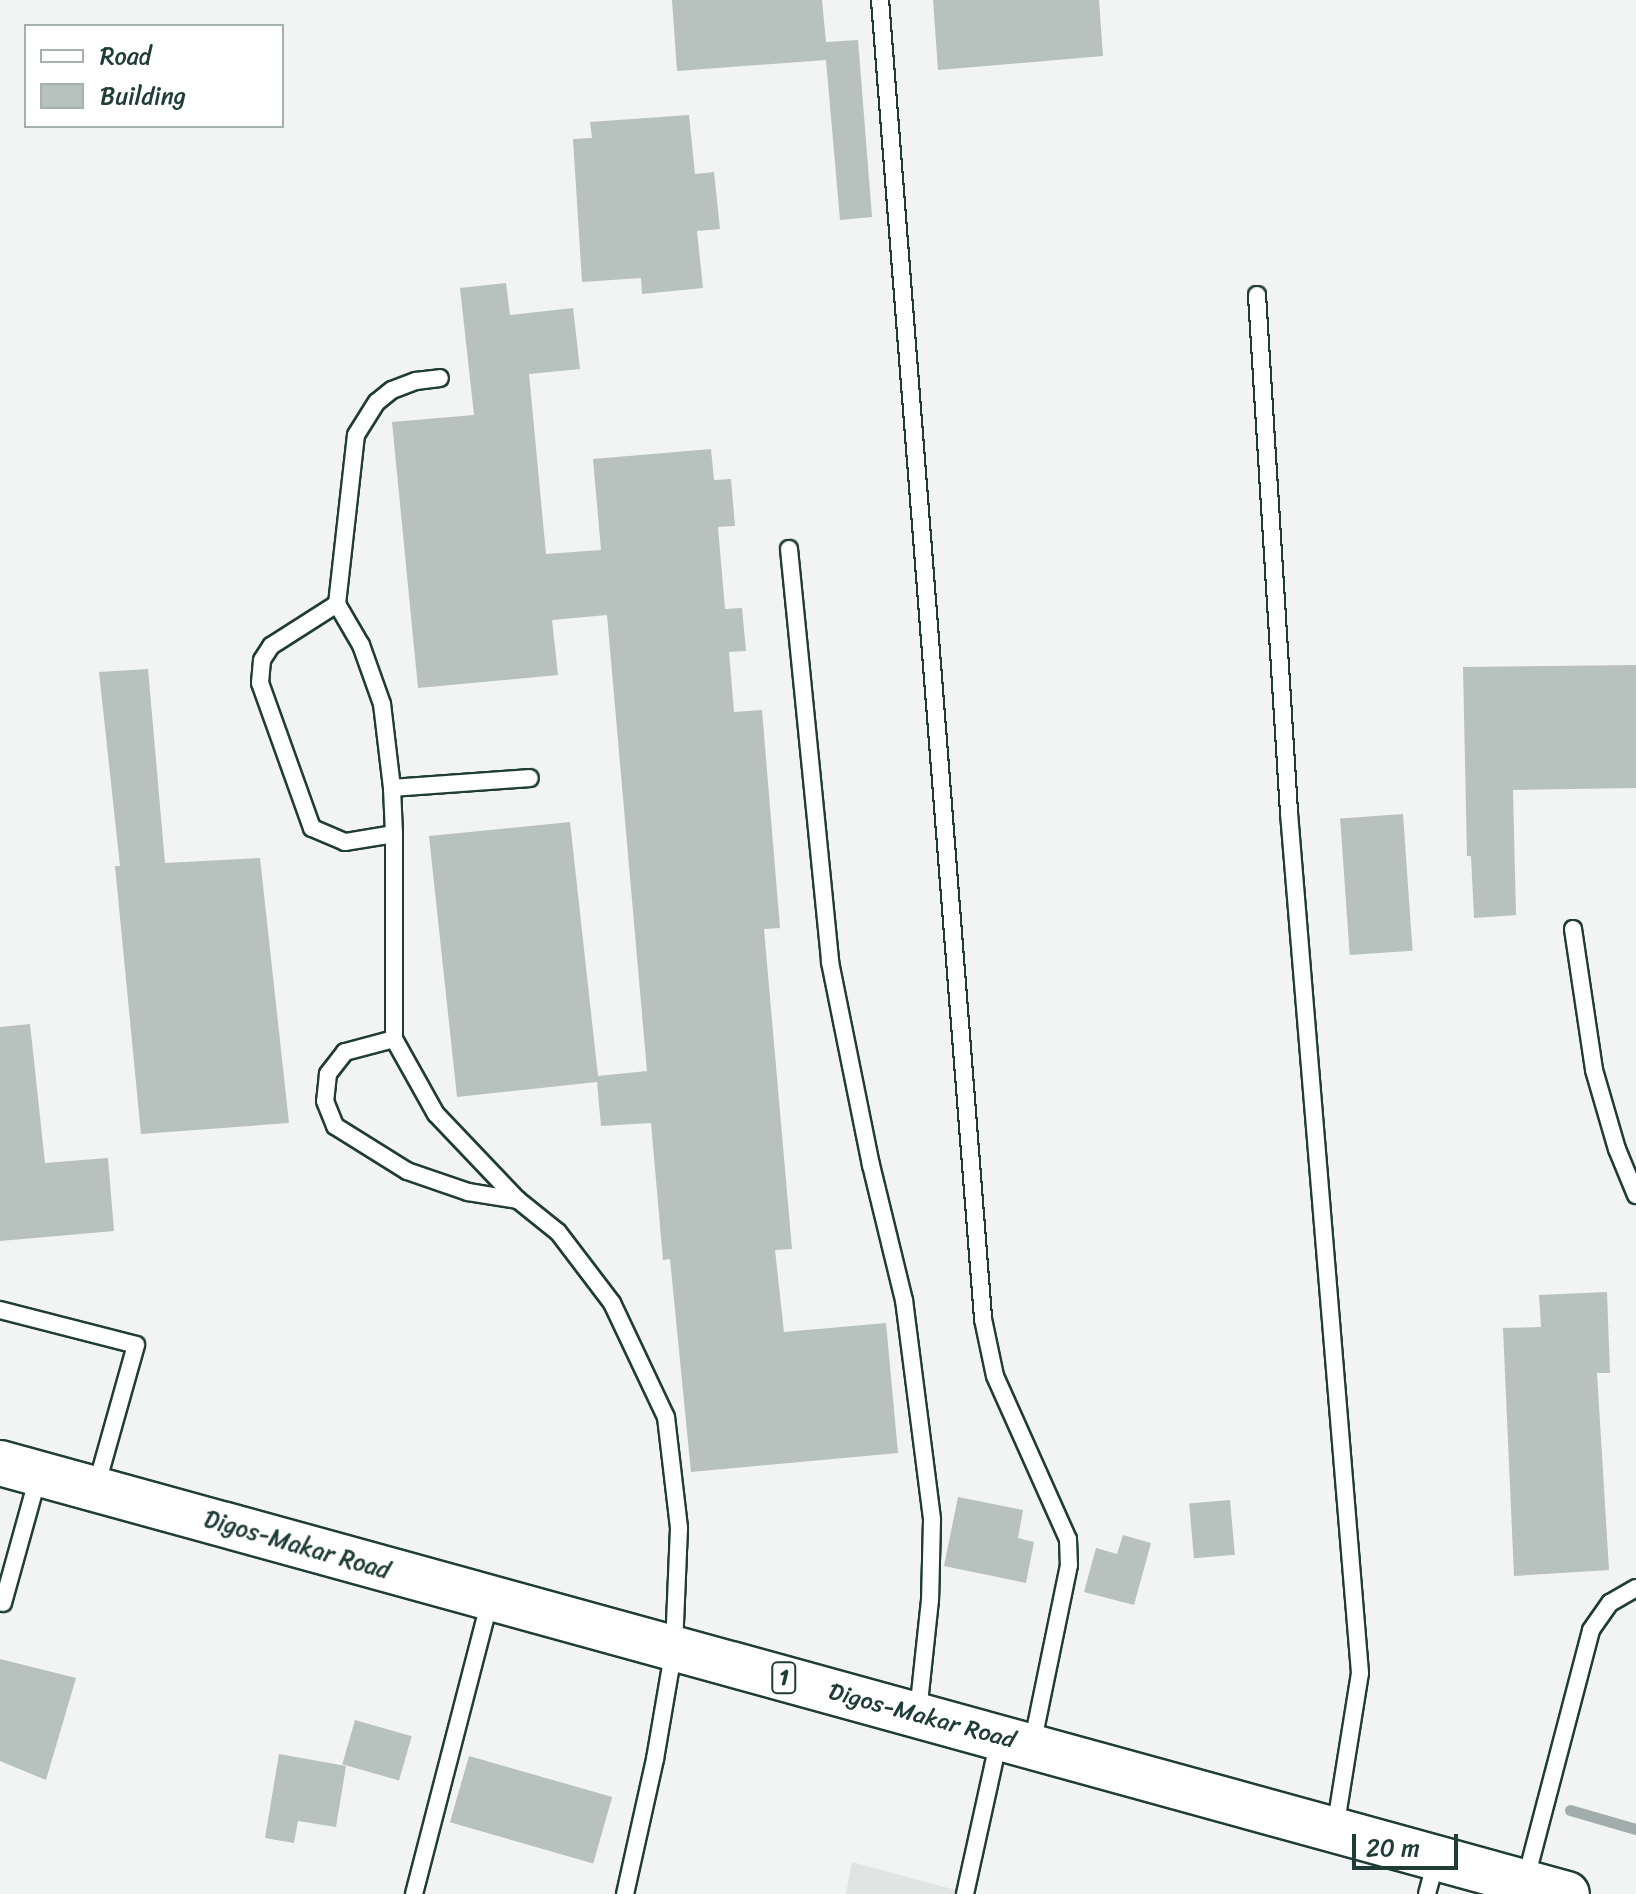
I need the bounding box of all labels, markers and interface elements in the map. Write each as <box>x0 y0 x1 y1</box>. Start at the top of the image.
legend <box>24 24 284 128</box>
text: Road <box>100 35 151 77</box>
text: Building <box>100 75 186 117</box>
street label: Digos-Makar Road <box>201 1505 393 1585</box>
road number: 1 <box>770 1660 798 1696</box>
street label: Digos-Makar Road <box>825 1677 1019 1755</box>
scale bar <box>1356 1818 1462 1868</box>
text: 20 m <box>1366 1827 1420 1869</box>

